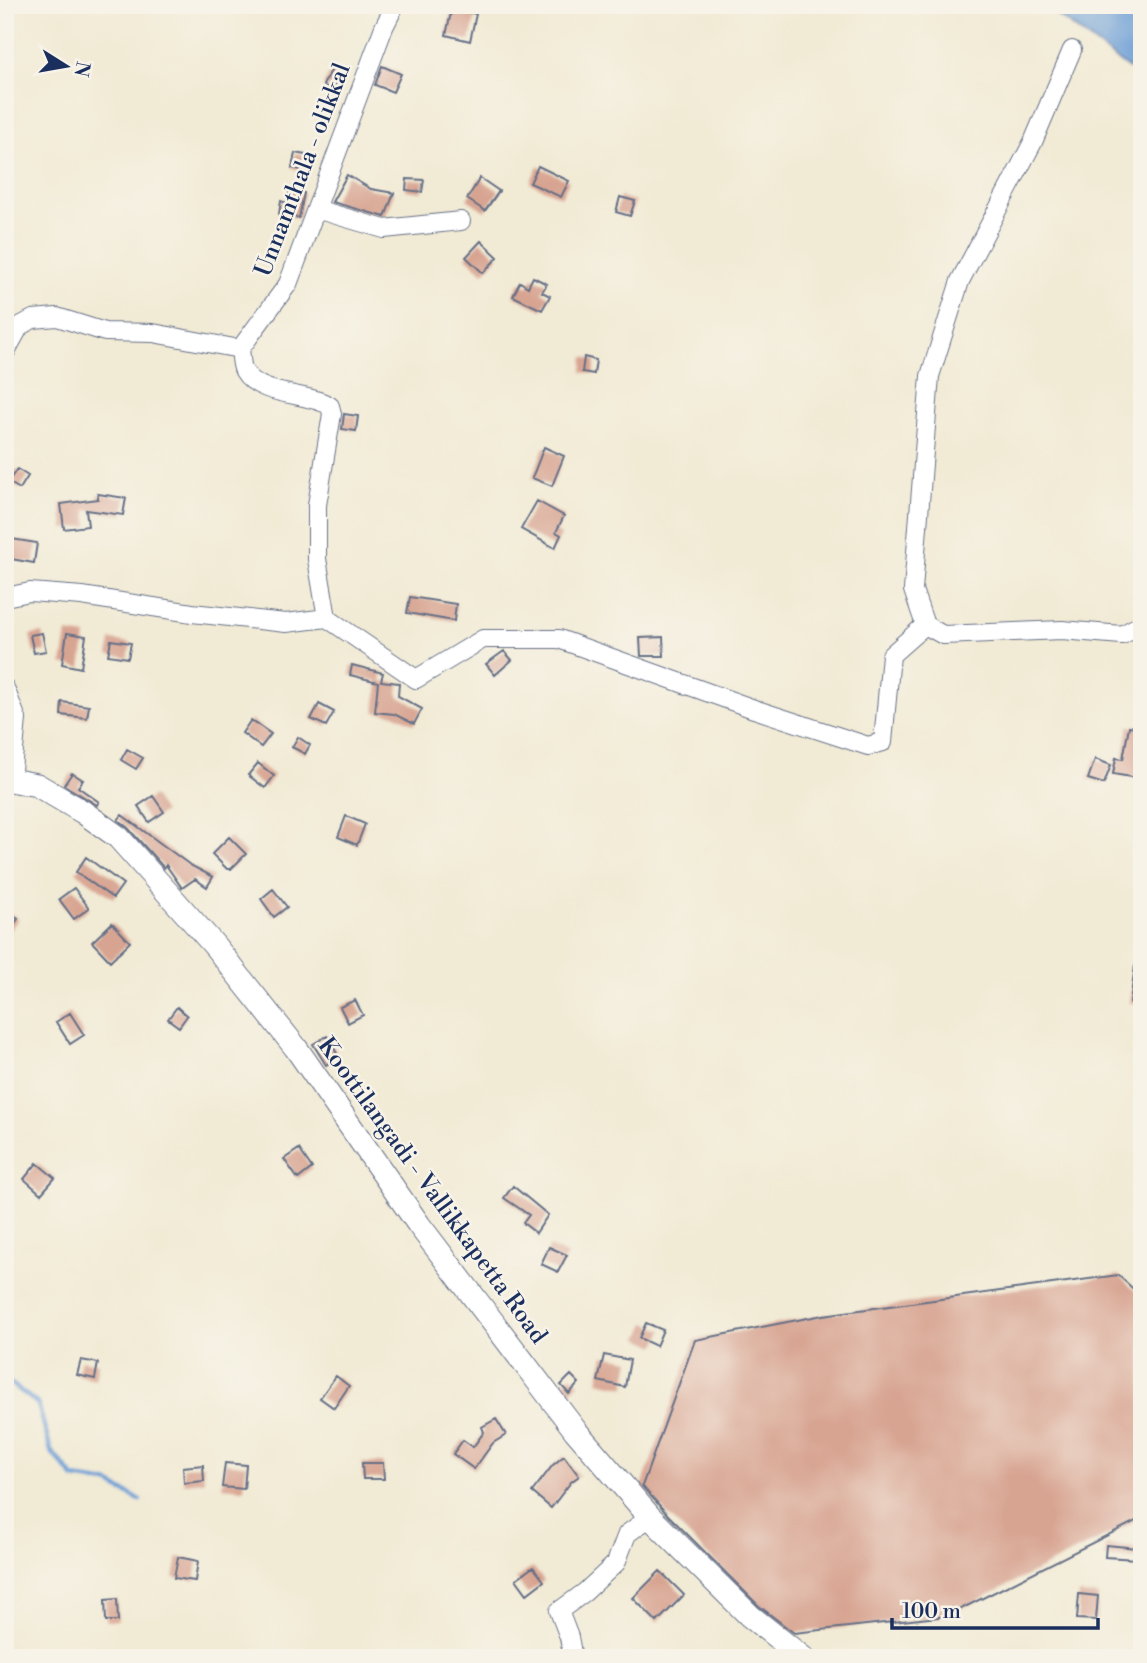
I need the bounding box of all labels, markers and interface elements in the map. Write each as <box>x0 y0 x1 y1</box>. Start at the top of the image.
north arrow <box>32 32 102 102</box>
text: N <box>68 59 95 79</box>
street label: Unnamthala - olikkal <box>248 59 358 281</box>
street label: Koottilangadi - Vallikkapetta Road <box>311 1032 554 1350</box>
scale bar <box>892 1586 1098 1630</box>
text: 100 m <box>902 1599 961 1625</box>

